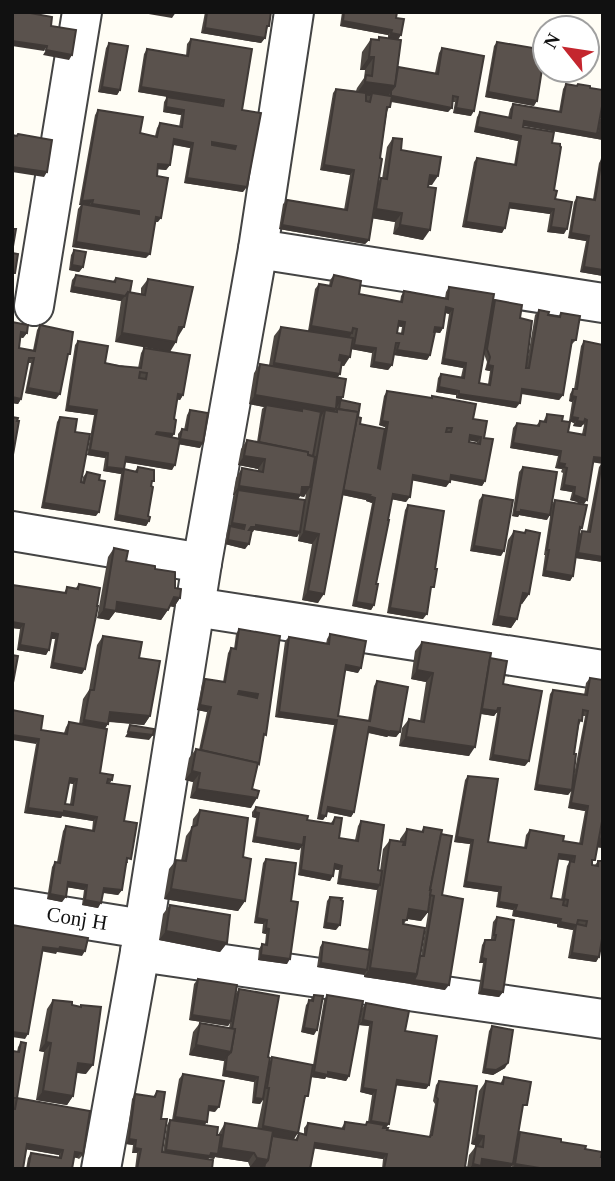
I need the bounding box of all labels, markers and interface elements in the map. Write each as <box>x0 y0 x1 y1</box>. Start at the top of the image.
north arrow <box>531 14 601 84</box>
text: N <box>539 29 564 52</box>
street label: Conj H <box>45 902 109 935</box>

